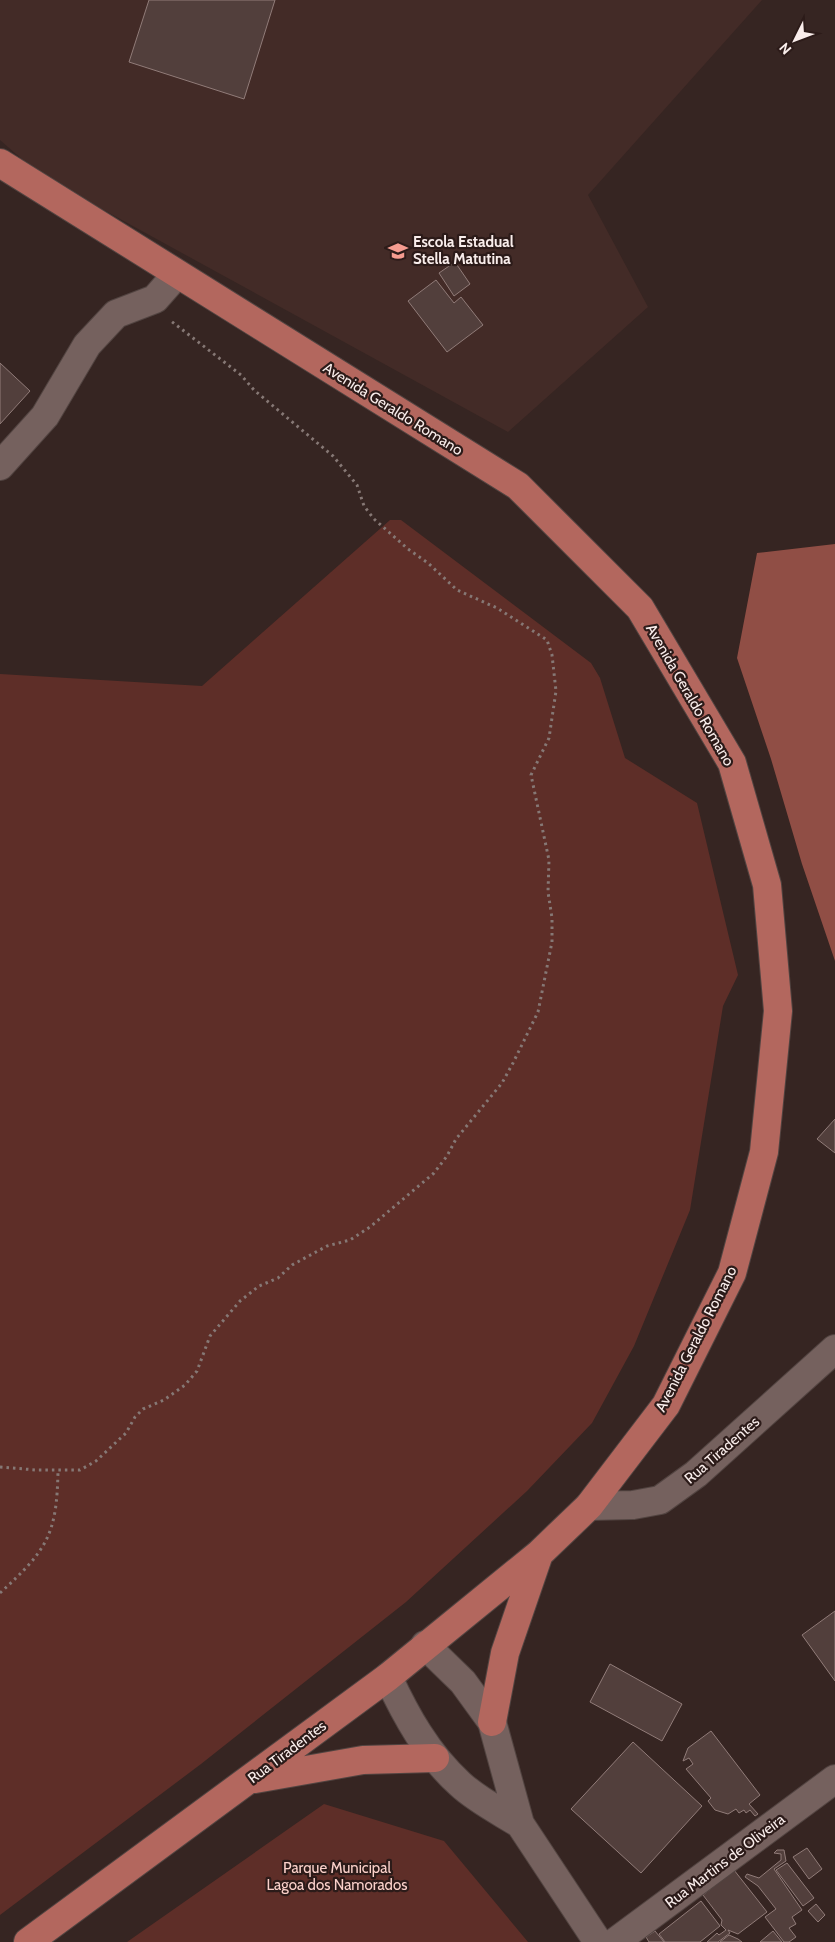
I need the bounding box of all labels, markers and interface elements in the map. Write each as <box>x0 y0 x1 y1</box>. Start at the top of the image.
north arrow <box>770 15 820 65</box>
text: N <box>775 39 795 58</box>
place label: Escola Estadual Stella Matutina <box>413 233 514 268</box>
school or university icon: Escola Estadual Stella Matutina <box>387 240 409 262</box>
street label: Avenida Geraldo Romano <box>320 359 466 459</box>
street label: Avenida Geraldo Romano <box>642 621 738 769</box>
street label: Avenida Geraldo Romano <box>651 1263 741 1415</box>
street label: Rua Tiradentes <box>681 1413 763 1487</box>
street label: Rua Tiradentes <box>244 1717 330 1787</box>
street label: Rua Martins de Oliveira <box>662 1810 789 1912</box>
park label: Parque Municipal Lagoa dos Namorados <box>267 1859 407 1894</box>

